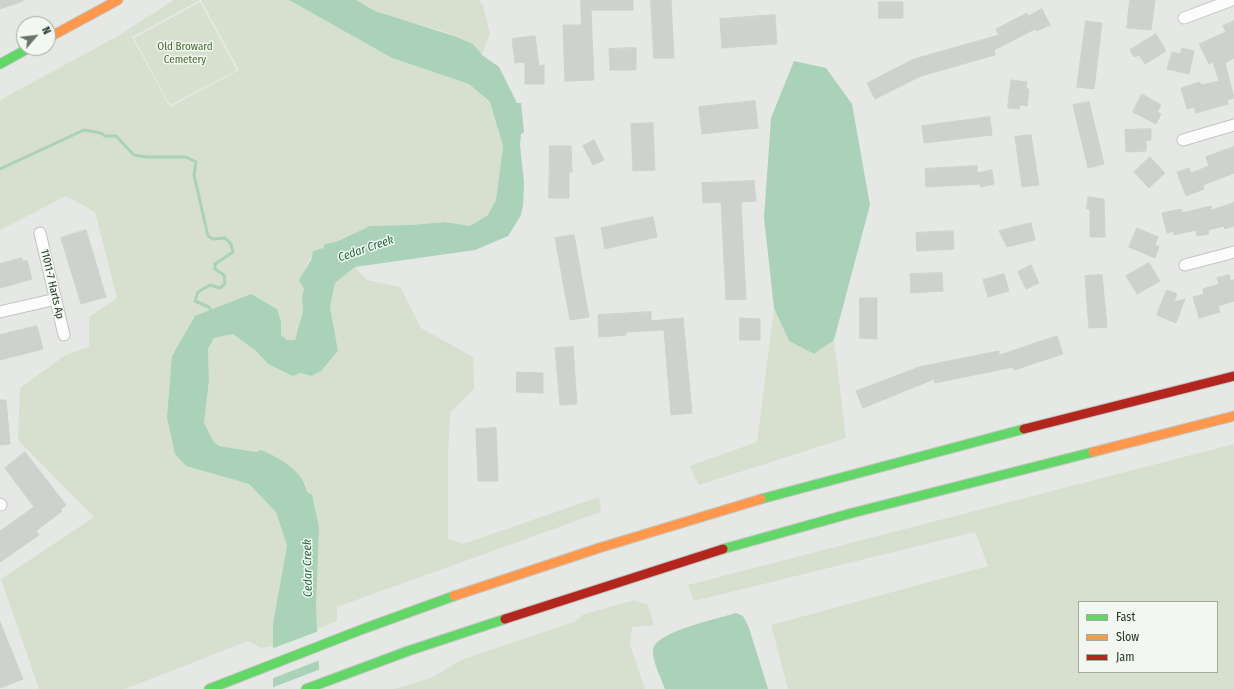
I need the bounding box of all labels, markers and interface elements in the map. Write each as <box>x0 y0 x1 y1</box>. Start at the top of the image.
north arrow <box>16 16 56 56</box>
text: N <box>39 25 53 37</box>
park label: Old Broward Cemetery <box>157 40 213 66</box>
water label: Cedar Creek <box>336 233 396 265</box>
street label: 11011-7 Harts Ap <box>38 248 66 320</box>
water label: Cedar Creek <box>300 539 316 597</box>
legend <box>1078 601 1218 673</box>
text: Fast <box>1116 610 1135 624</box>
text: Slow <box>1116 630 1139 644</box>
text: Jam <box>1116 650 1134 664</box>

